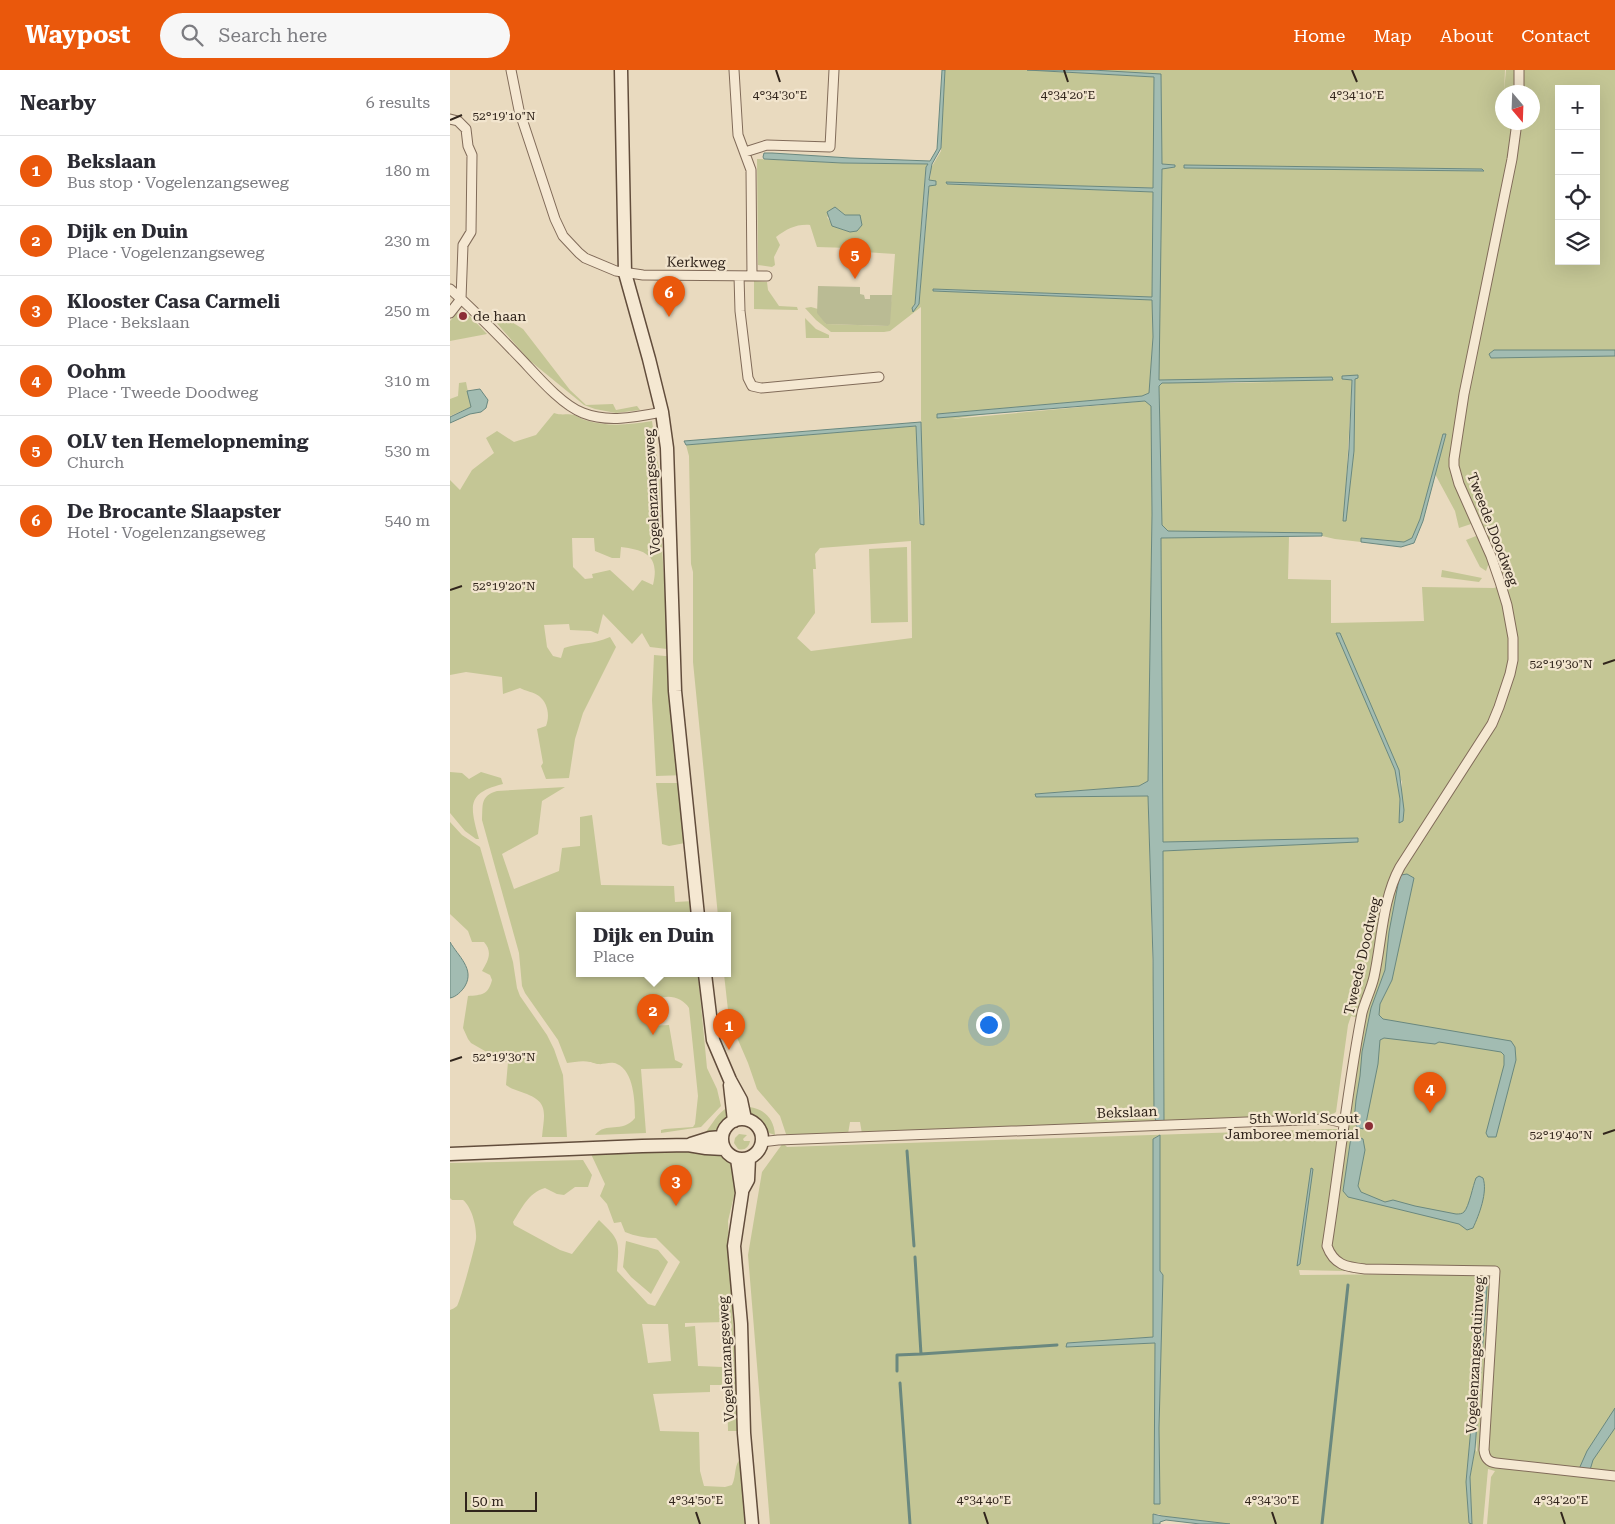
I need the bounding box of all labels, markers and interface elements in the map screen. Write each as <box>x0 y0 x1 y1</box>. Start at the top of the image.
search box <box>160 13 510 58</box>
text: Waypost <box>25 21 130 49</box>
icon: search <box>178 21 206 49</box>
text: Search here <box>218 24 327 47</box>
text: Home <box>1293 25 1345 46</box>
text: Map <box>1373 25 1412 46</box>
text: About <box>1440 25 1493 46</box>
text: Contact <box>1521 25 1590 46</box>
north arrow <box>1495 85 1540 130</box>
map controls <box>1555 85 1600 265</box>
button: + <box>1555 85 1600 130</box>
text: 4°34'30"E <box>753 88 807 102</box>
text: 4°34'20"E <box>1041 88 1095 102</box>
text: 4°34'10"E <box>1330 88 1384 102</box>
text: Nearby <box>20 91 96 115</box>
text: 6 results <box>366 93 430 112</box>
text: 52°19'10"N <box>472 109 536 123</box>
button: − <box>1555 130 1600 175</box>
text: Bekslaan <box>67 150 156 173</box>
text: 1 <box>32 161 40 180</box>
text: 180 m <box>384 161 430 180</box>
text: Bus stop · Vogelenzangseweg <box>67 173 289 192</box>
button: locate <box>1555 175 1600 220</box>
text: Dijk en Duin <box>67 220 188 243</box>
button: layers <box>1555 220 1600 265</box>
text: 2 <box>32 231 40 250</box>
text: 230 m <box>384 231 430 250</box>
pin: 5 <box>839 238 871 279</box>
text: Place · Vogelenzangseweg <box>67 243 264 262</box>
street label: Kerkweg <box>666 253 726 271</box>
pin: 6 <box>653 276 685 317</box>
text: Klooster Casa Carmeli <box>67 290 280 313</box>
text: 3 <box>32 301 40 320</box>
text: 250 m <box>384 301 430 320</box>
place label: de haan <box>473 308 526 324</box>
marker: de haan <box>457 310 469 322</box>
text: Place · Bekslaan <box>67 313 190 332</box>
text: Oohm <box>67 360 126 383</box>
text: 4 <box>32 371 40 390</box>
text: 310 m <box>384 371 430 390</box>
text: Place · Tweede Doodweg <box>67 383 258 402</box>
street label: Vogelenzangseweg <box>641 429 663 555</box>
text: OLV ten Hemelopneming <box>67 430 308 453</box>
text: 5 <box>32 441 40 460</box>
text: 530 m <box>384 441 430 460</box>
text: Church <box>67 453 124 472</box>
street label: Tweede Doodweg <box>1464 470 1522 588</box>
text: De Brocante Slaapster <box>67 500 281 523</box>
text: 6 <box>32 511 40 530</box>
text: 540 m <box>384 511 430 530</box>
text: Hotel · Vogelenzangseweg <box>67 523 265 542</box>
text: 52°19'20"N <box>472 579 536 593</box>
text: 52°19'30"N <box>1529 657 1593 671</box>
street label: Tweede Doodweg <box>1341 896 1383 1016</box>
popup <box>576 912 731 977</box>
text: Dijk en Duin <box>593 924 714 947</box>
text: Place <box>593 947 634 966</box>
pin: 2 <box>637 994 669 1035</box>
pin: 1 <box>713 1009 745 1050</box>
your location <box>976 1012 1002 1038</box>
text: 52°19'30"N <box>472 1050 536 1064</box>
pin: 4 <box>1414 1072 1446 1113</box>
street label: Bekslaan <box>1096 1103 1158 1121</box>
place label: 5th World Scout Jamboree memorial <box>1225 1110 1360 1142</box>
marker: 5th World Scout Jamboree memorial <box>1363 1120 1375 1132</box>
text: 52°19'40"N <box>1529 1128 1593 1142</box>
pin: 3 <box>660 1165 692 1206</box>
street label: Vogelenzangseduinweg <box>1463 1276 1487 1434</box>
street label: Vogelenzangseweg <box>715 1296 737 1422</box>
scale bar <box>465 1489 538 1512</box>
text: 50 m <box>472 1493 504 1509</box>
text: 4°34'50"E <box>669 1493 723 1507</box>
text: 4°34'40"E <box>957 1493 1011 1507</box>
text: 4°34'30"E <box>1245 1493 1299 1507</box>
text: 4°34'20"E <box>1534 1493 1588 1507</box>

